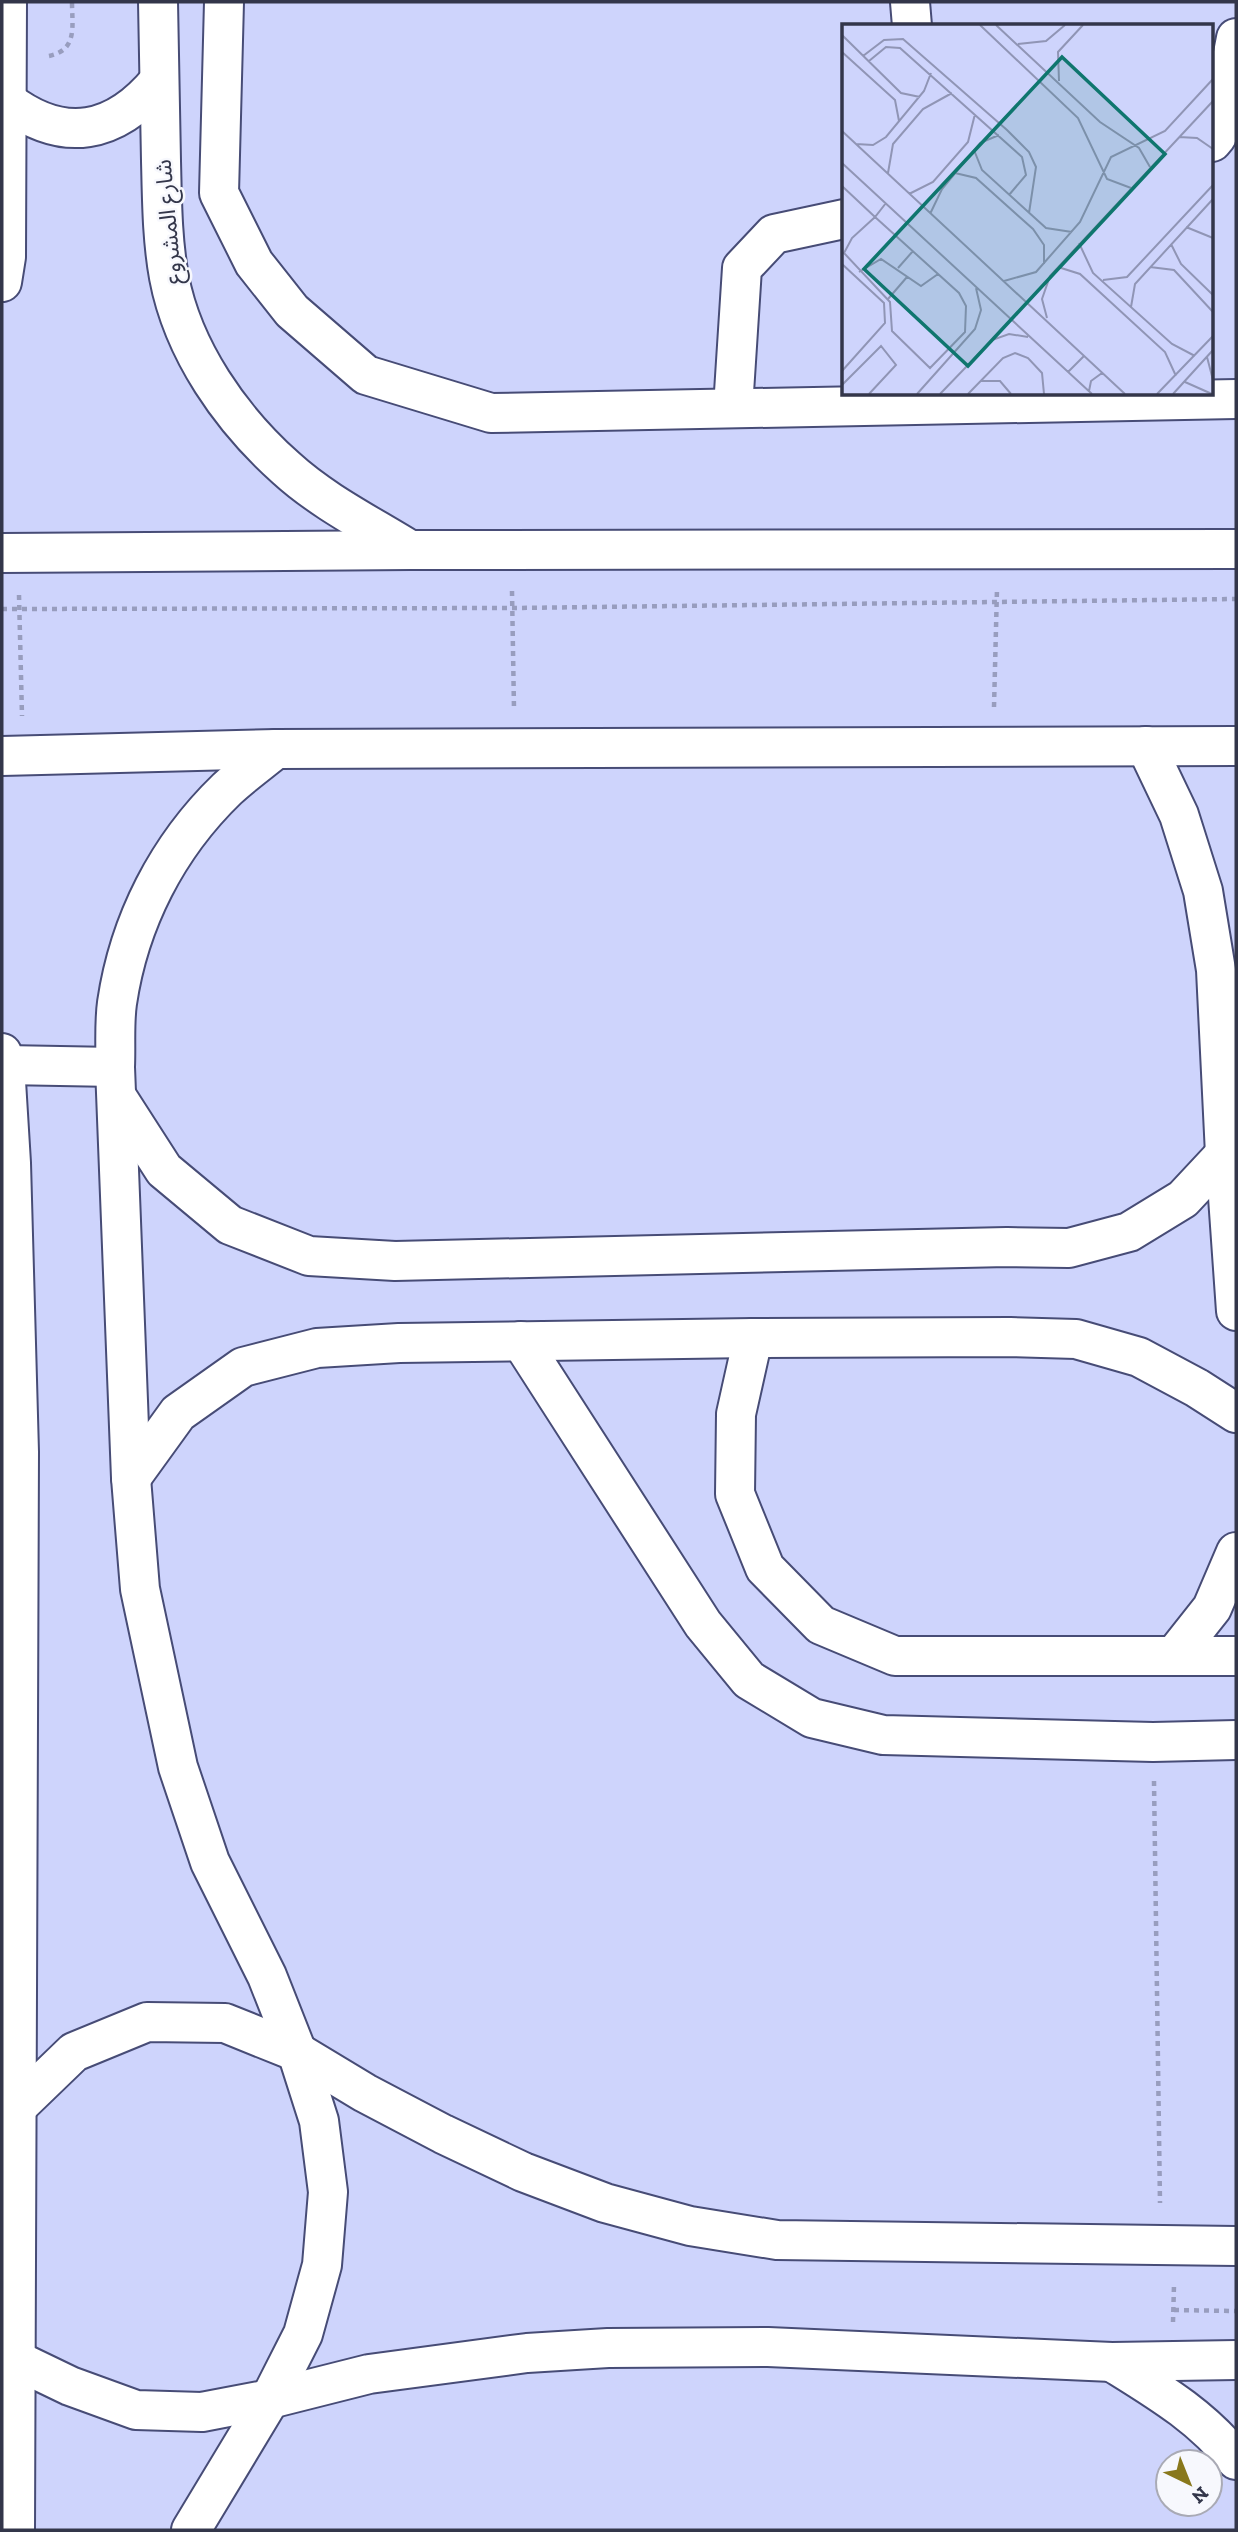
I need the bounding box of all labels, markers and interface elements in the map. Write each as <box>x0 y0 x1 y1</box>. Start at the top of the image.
inset map <box>842 24 1214 396</box>
street label: شارع المشروع <box>149 158 190 286</box>
north arrow <box>1154 2448 1224 2518</box>
text: N <box>1187 2482 1213 2508</box>

